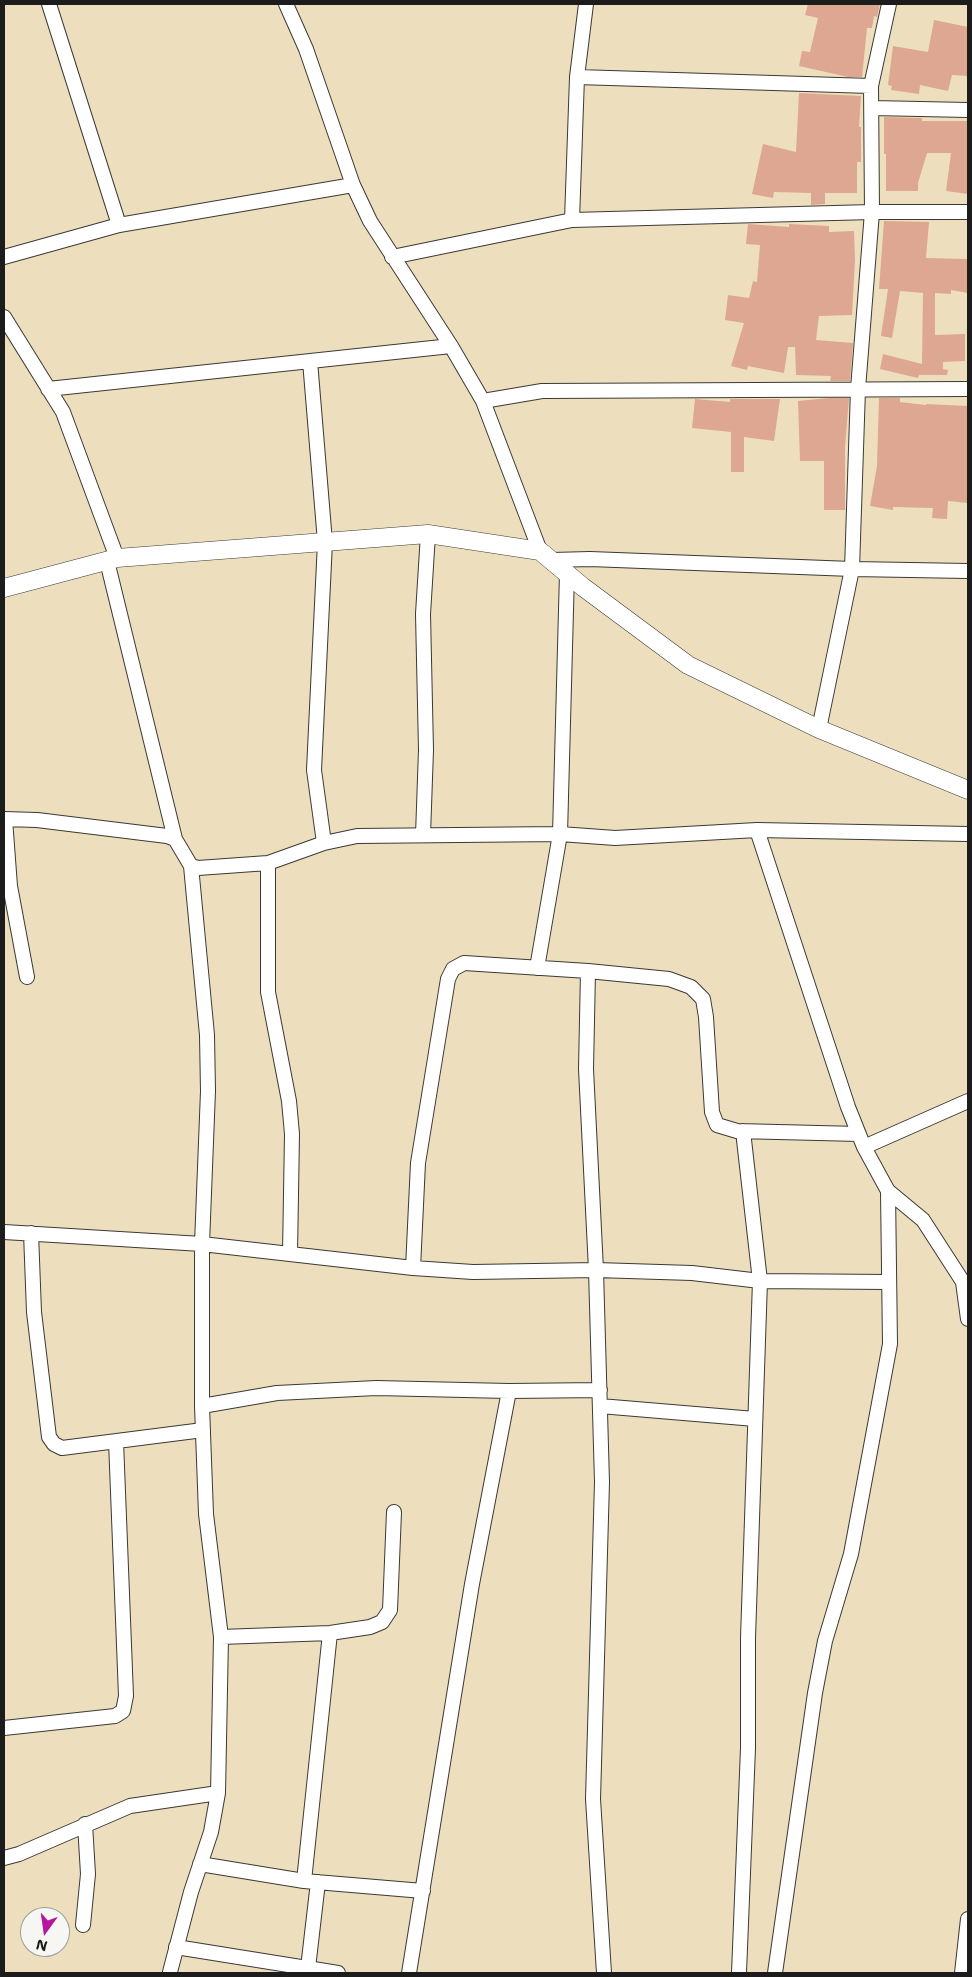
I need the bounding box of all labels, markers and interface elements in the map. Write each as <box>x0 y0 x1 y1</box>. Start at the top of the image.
north arrow <box>20 1907 70 1957</box>
text: N <box>34 1936 49 1956</box>

